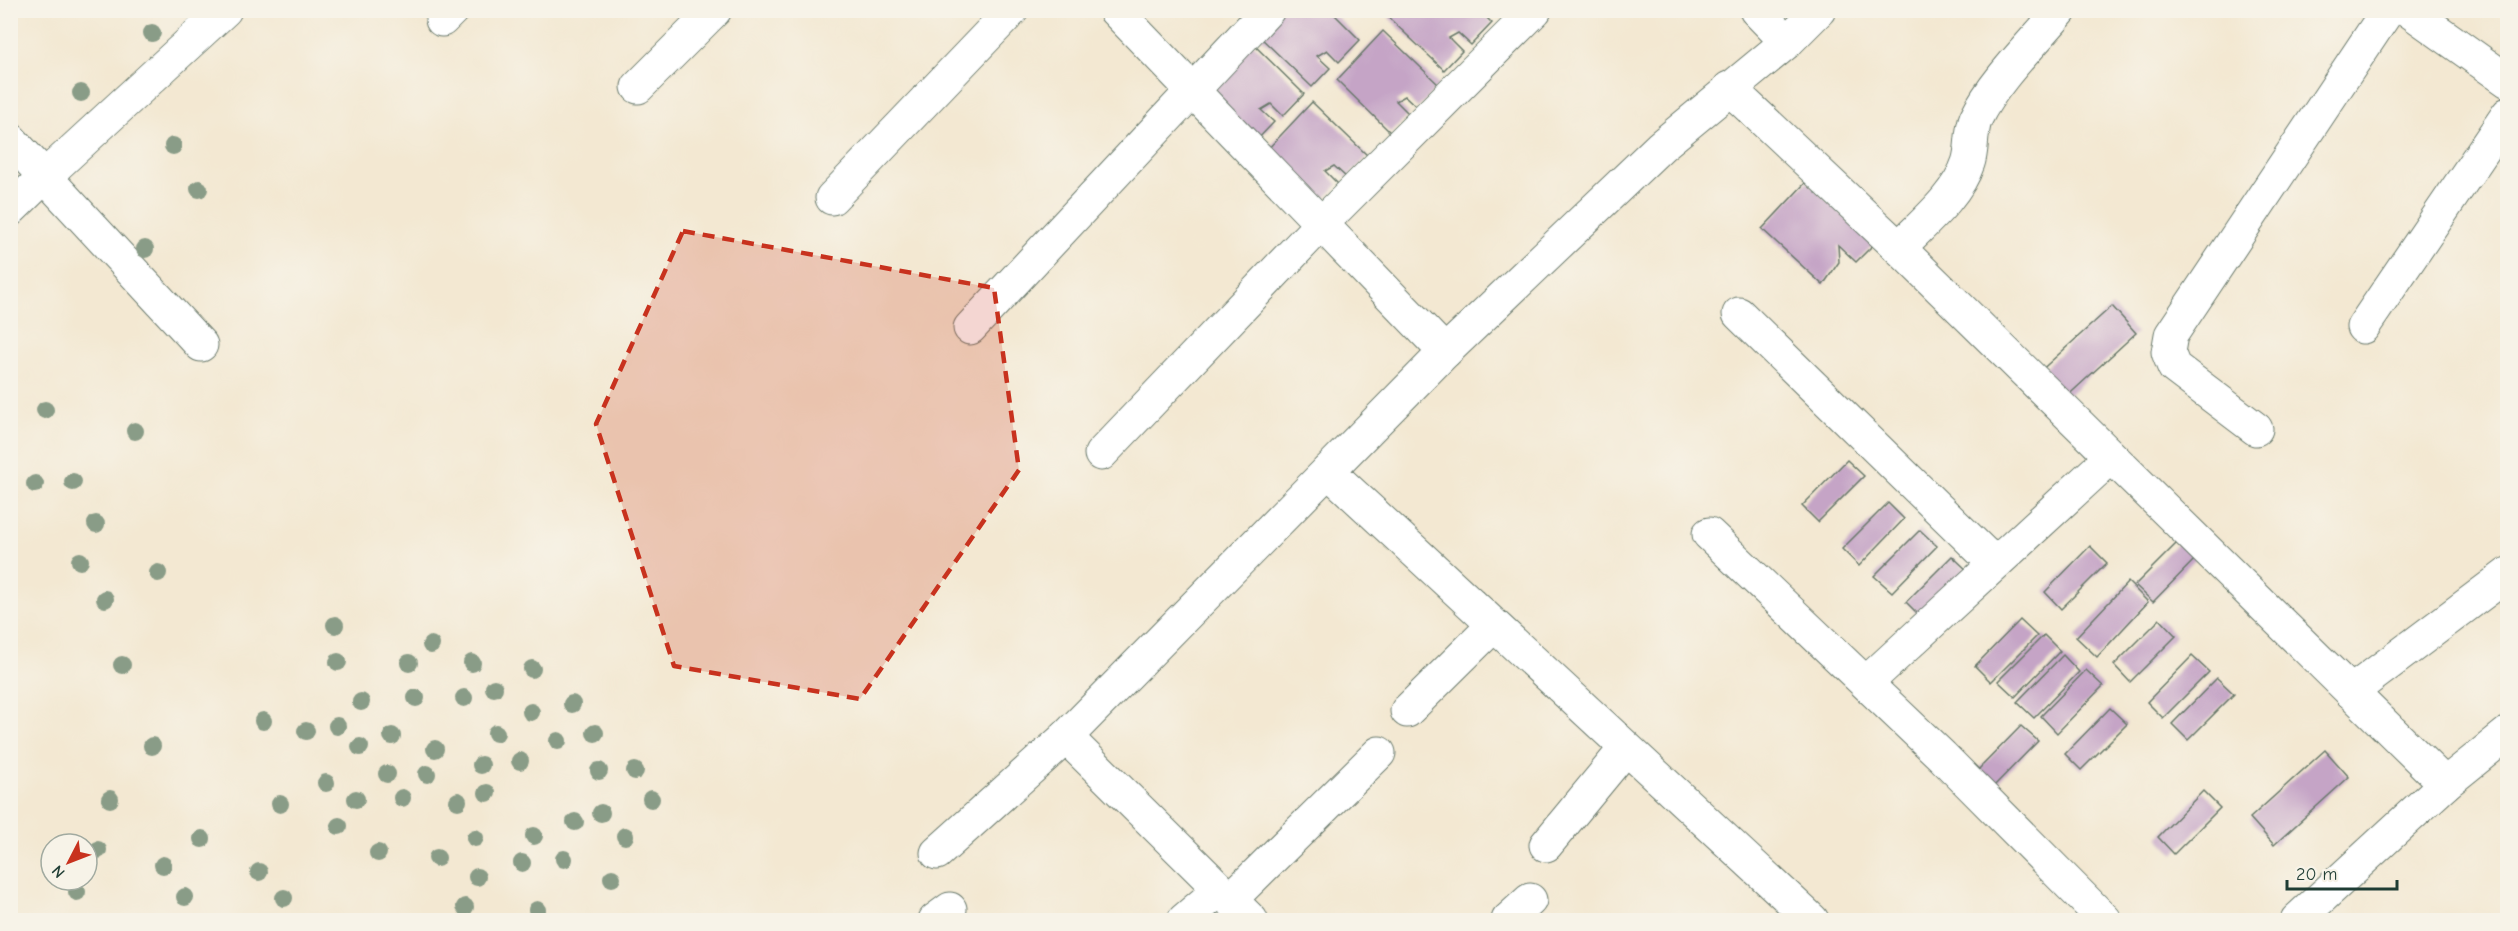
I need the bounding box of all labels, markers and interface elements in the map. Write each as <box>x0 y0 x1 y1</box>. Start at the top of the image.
north arrow <box>39 832 99 892</box>
scale bar <box>2287 853 2396 891</box>
text: N <box>48 861 69 881</box>
text: 20 m <box>2296 864 2337 885</box>

